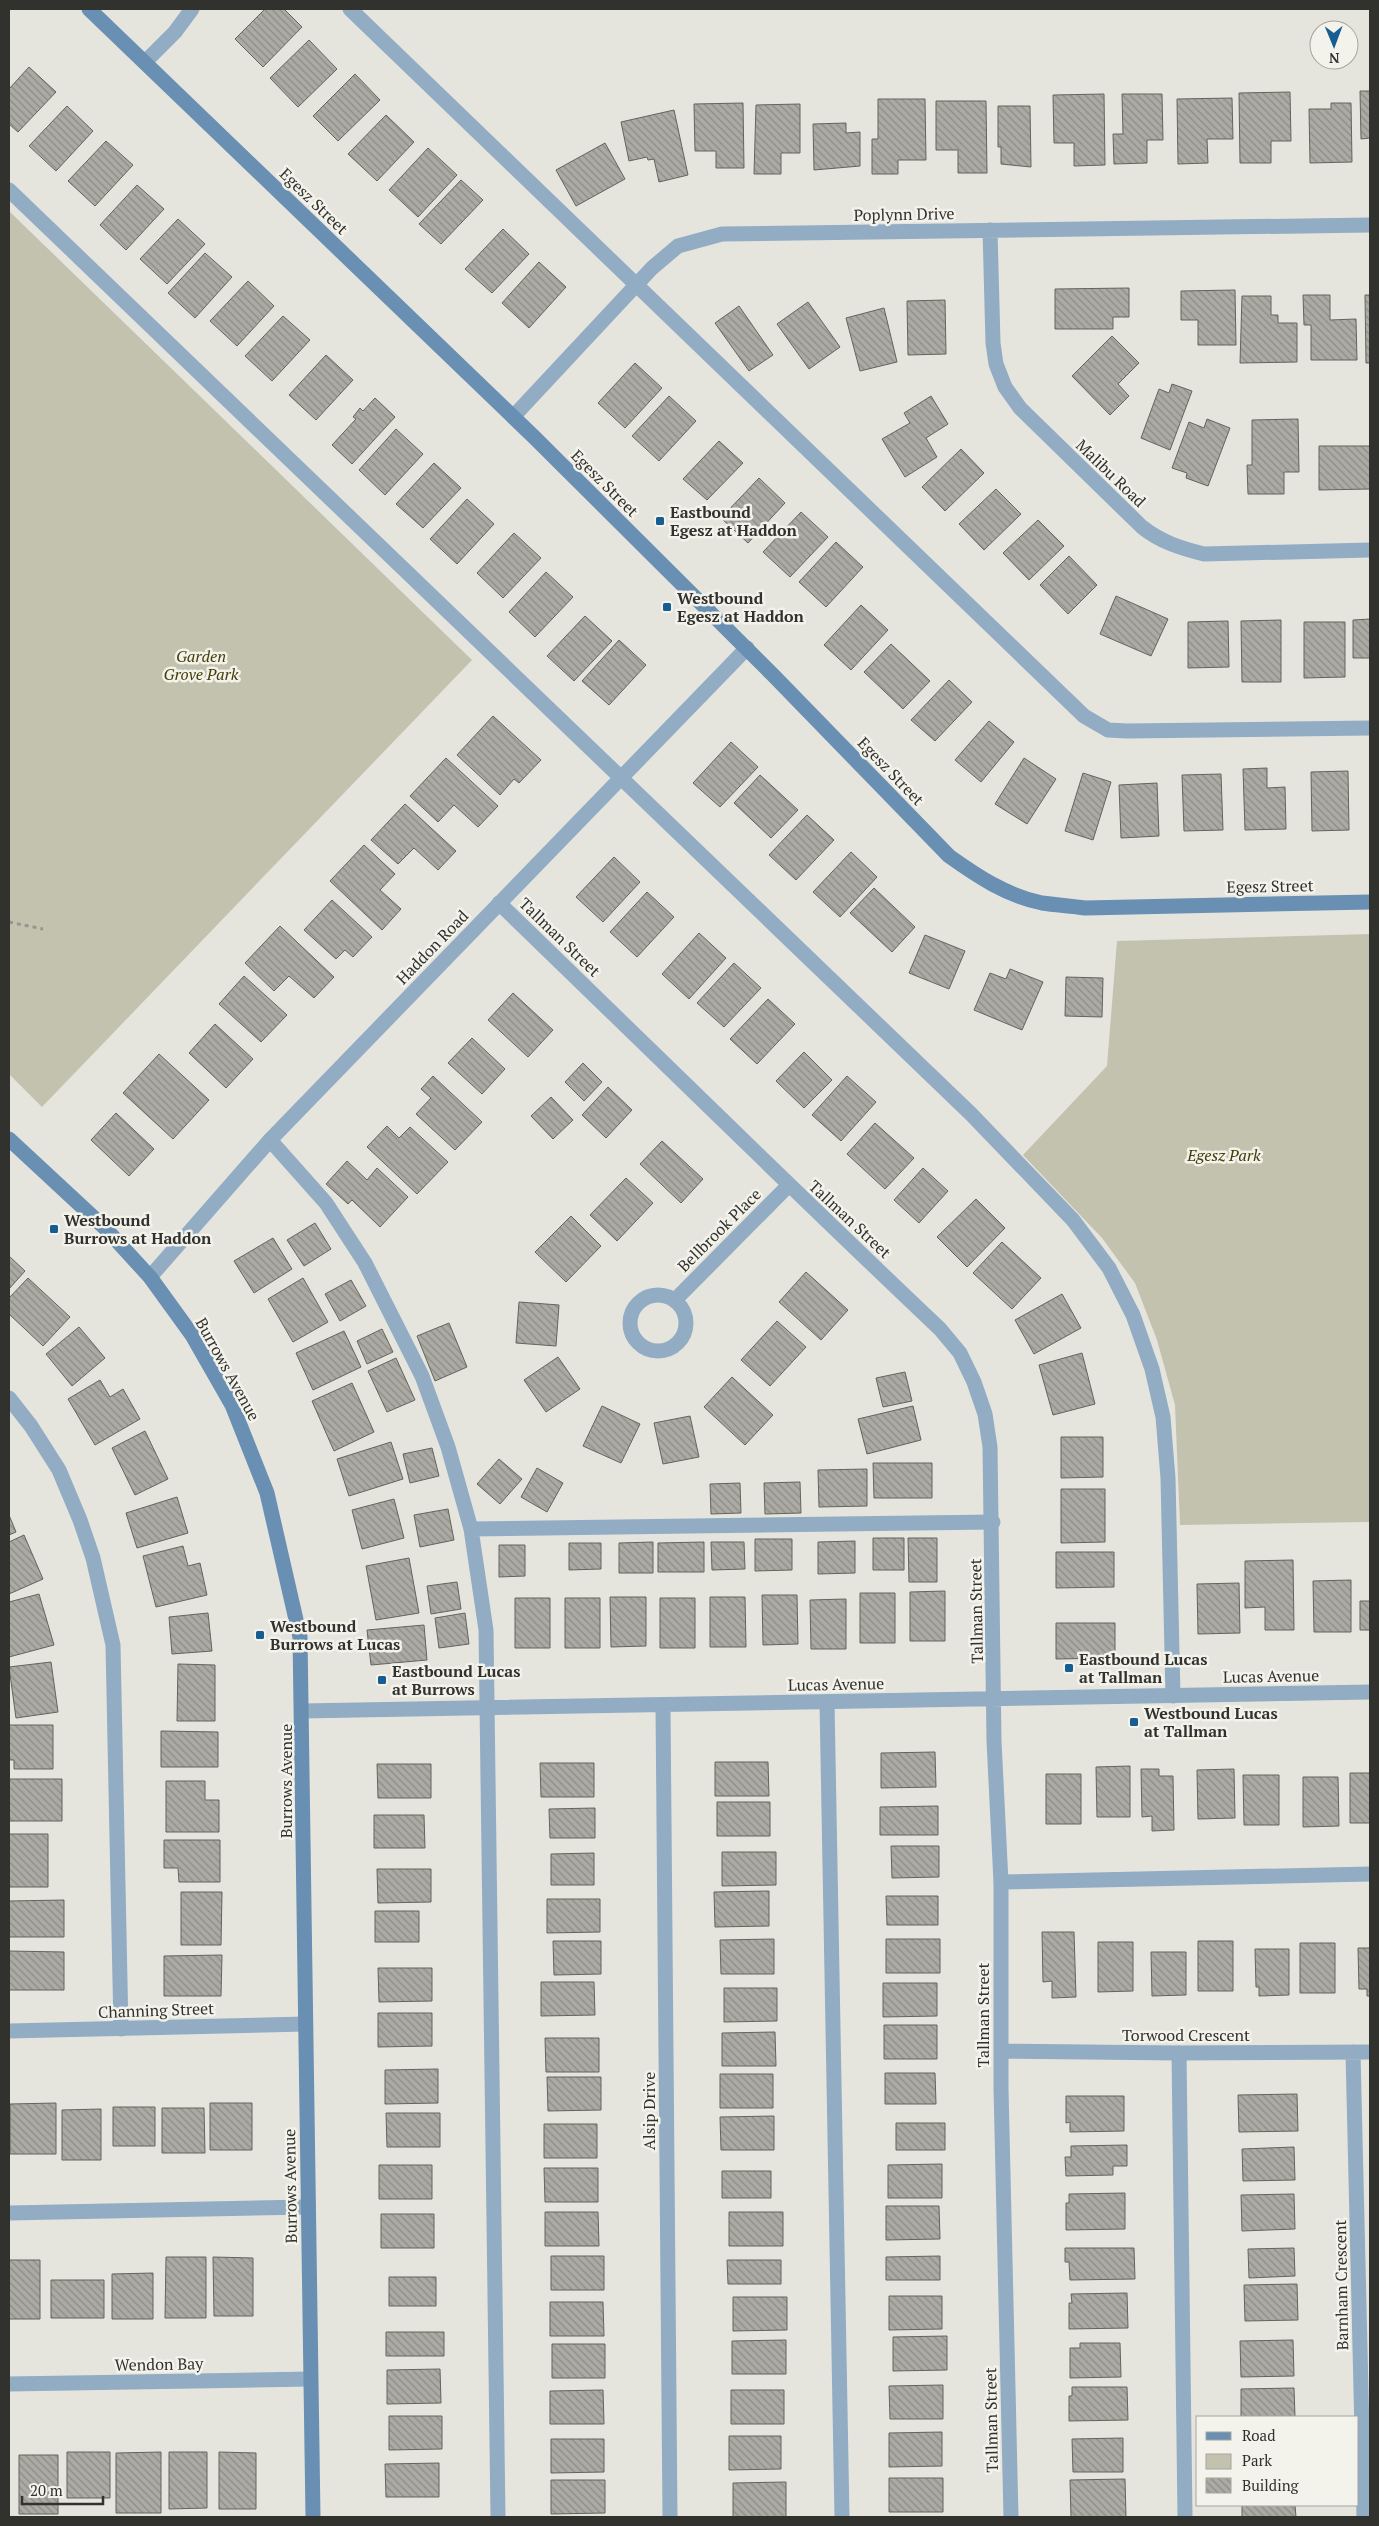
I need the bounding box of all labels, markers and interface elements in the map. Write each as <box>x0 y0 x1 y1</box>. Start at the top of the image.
north arrow <box>1309 20 1359 70</box>
text: N <box>1328 49 1340 68</box>
street label: Egesz Street <box>275 163 353 239</box>
street label: Poplynn Drive <box>853 202 955 226</box>
street label: Malibu Road <box>1071 434 1151 512</box>
street label: Egesz Street <box>566 444 644 522</box>
place label: Eastbound Egesz at Haddon <box>670 501 798 541</box>
marker: Eastbound Egesz at Haddon <box>654 515 666 527</box>
place label: Westbound Egesz at Haddon <box>677 587 805 627</box>
marker: Westbound Egesz at Haddon <box>661 601 673 613</box>
park label: Garden Grove Park <box>164 645 239 685</box>
street label: Egesz Street <box>853 732 929 810</box>
street label: Egesz Street <box>1226 874 1314 898</box>
street label: Tallman Street <box>515 893 605 981</box>
street label: Haddon Road <box>391 905 473 989</box>
park label: Egesz Park <box>1186 1144 1261 1166</box>
street label: Tallman Street <box>804 1175 896 1263</box>
street label: Bellbrook Place <box>672 1183 766 1277</box>
place label: Westbound Burrows at Haddon <box>64 1209 212 1249</box>
marker: Westbound Burrows at Haddon <box>48 1223 60 1235</box>
street label: Burrows Avenue <box>191 1314 265 1424</box>
street label: Tallman Street <box>964 1558 988 1664</box>
place label: Westbound Burrows at Lucas <box>270 1615 400 1655</box>
marker: Westbound Burrows at Lucas <box>254 1629 266 1641</box>
place label: Eastbound Lucas at Tallman <box>1079 1648 1207 1688</box>
place label: Eastbound Lucas at Burrows <box>392 1660 520 1700</box>
marker: Eastbound Lucas at Tallman <box>1063 1662 1075 1674</box>
street label: Lucas Avenue <box>1223 1664 1319 1688</box>
street label: Lucas Avenue <box>788 1672 884 1696</box>
marker: Eastbound Lucas at Burrows <box>376 1674 388 1686</box>
place label: Westbound Lucas at Tallman <box>1144 1702 1278 1742</box>
marker: Westbound Lucas at Tallman <box>1128 1716 1140 1728</box>
street label: Burrows Avenue <box>275 1724 297 1838</box>
street label: Tallman Street <box>972 1962 994 2068</box>
street label: Channing Street <box>98 1997 214 2023</box>
street label: Torwood Crescent <box>1122 2024 1250 2046</box>
street label: Alsip Drive <box>638 2072 660 2150</box>
street label: Burrows Avenue <box>278 2129 302 2243</box>
street label: Barnham Crescent <box>1329 2219 1353 2351</box>
street label: Wendon Bay <box>115 2352 204 2376</box>
street label: Tallman Street <box>979 2367 1003 2473</box>
legend <box>1196 2416 1359 2506</box>
text: Road <box>1242 2425 1275 2445</box>
text: Park <box>1242 2450 1272 2470</box>
scale bar <box>22 2474 104 2506</box>
text: Building <box>1242 2475 1300 2495</box>
text: 20 m <box>30 2480 63 2500</box>

